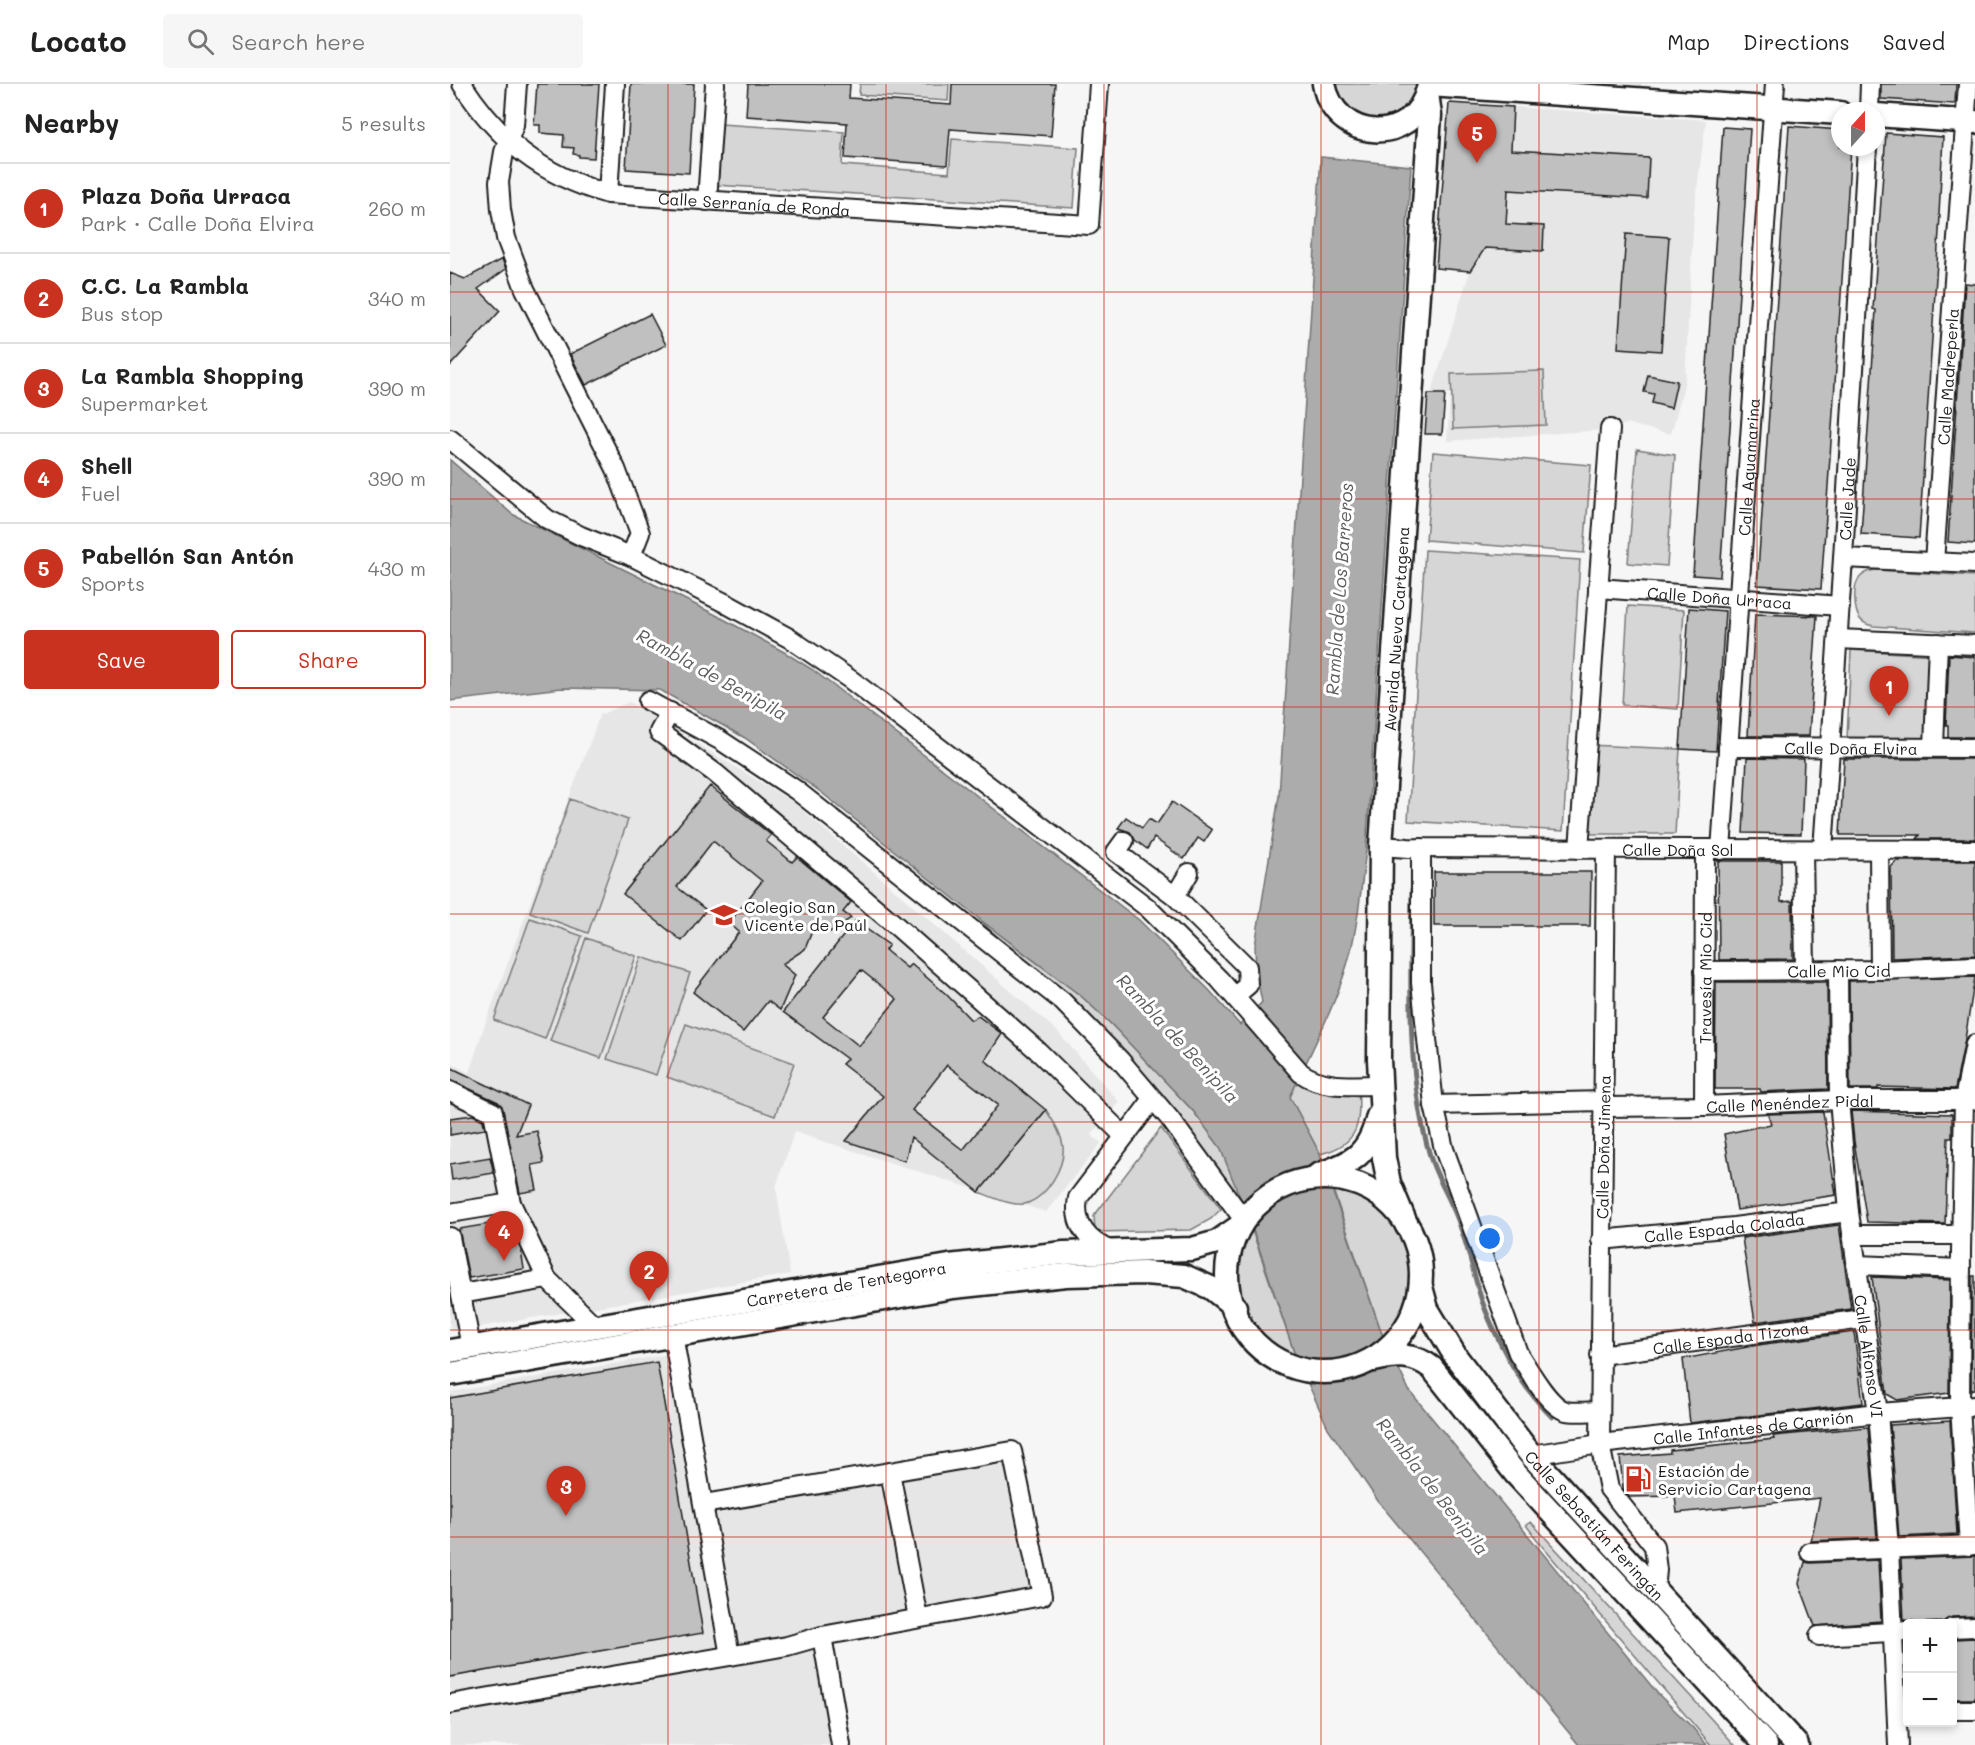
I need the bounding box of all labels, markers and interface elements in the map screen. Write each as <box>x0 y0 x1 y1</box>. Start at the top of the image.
search box <box>163 14 583 68</box>
text: Locato <box>30 23 127 59</box>
icon: search <box>184 25 217 58</box>
text: Search here <box>232 27 365 56</box>
text: Map <box>1667 28 1710 55</box>
text: Directions <box>1743 28 1850 55</box>
text: Saved <box>1883 28 1945 55</box>
north arrow <box>1831 102 1885 156</box>
text: Nearby <box>24 106 119 140</box>
text: 5 results <box>341 110 426 136</box>
pin: 5 <box>1458 113 1496 163</box>
text: Plaza Doña Urraca <box>81 181 291 210</box>
street label: Calle Serranía de Ronda <box>658 187 851 220</box>
text: 1 <box>39 195 48 221</box>
text: 260 m <box>368 195 426 221</box>
text: Park · Calle Doña Elvira <box>81 210 315 236</box>
text: C.C. La Rambla <box>81 271 249 300</box>
text: 2 <box>38 285 49 311</box>
text: 340 m <box>368 285 426 311</box>
text: Bus stop <box>81 300 163 326</box>
street label: Calle Madreperla <box>1932 307 1963 446</box>
text: La Rambla Shopping <box>81 361 304 390</box>
text: 3 <box>38 375 50 401</box>
text: 390 m <box>368 375 426 401</box>
text: Supermarket <box>81 390 208 416</box>
street label: Calle Aguamarina <box>1733 397 1763 537</box>
text: Shell <box>81 451 133 480</box>
street label: Calle Jade <box>1834 457 1859 541</box>
text: 4 <box>37 465 50 491</box>
text: 390 m <box>368 465 426 491</box>
text: Fuel <box>81 480 121 506</box>
water label: Rambla de Los Barreros <box>1320 482 1358 696</box>
street label: Avenida Nueva Cartagena <box>1378 526 1413 732</box>
text: Pabellón San Antón <box>81 541 294 570</box>
text: 5 <box>38 555 49 581</box>
text: 430 m <box>368 555 426 581</box>
text: Sports <box>81 570 145 596</box>
street label: Calle Doña Urraca <box>1647 581 1793 613</box>
water label: Rambla de Benipila <box>632 623 792 725</box>
button: Save <box>24 630 219 689</box>
button: Share <box>231 630 426 689</box>
pin: 1 <box>1870 666 1908 716</box>
street label: Calle Doña Elvira <box>1784 737 1918 758</box>
street label: Calle Doña Sol <box>1622 838 1734 860</box>
place label: Colegio San Vicente de Paúl <box>744 896 867 935</box>
school or university icon: Colegio San Vicente de Paúl <box>709 900 739 930</box>
street label: Travesía Mio Cid <box>1694 912 1715 1044</box>
street label: Calle Mio Cid <box>1787 959 1891 981</box>
water label: Rambla de Benipila <box>1112 968 1244 1108</box>
street label: Calle Doña Jimena <box>1591 1075 1615 1219</box>
street label: Calle Menéndez Pidal <box>1706 1090 1874 1116</box>
street label: Calle Espada Colada <box>1643 1207 1806 1246</box>
pin: 4 <box>484 1212 524 1261</box>
your location <box>1475 1224 1504 1253</box>
pin: 2 <box>630 1252 668 1301</box>
street label: Carretera de Tentegorra <box>745 1256 948 1311</box>
street label: Calle Alfonso VI <box>1851 1293 1889 1418</box>
street label: Calle Espada Tizona <box>1651 1316 1810 1358</box>
street label: Calle Infantes de Carrión <box>1652 1405 1854 1449</box>
water label: Rambla de Benipila <box>1372 1412 1494 1560</box>
street label: Calle Sebastián Feringán <box>1521 1445 1669 1604</box>
place label: Estación de Servicio Cartagena <box>1658 1460 1812 1499</box>
fuel station icon: Estación de Servicio Cartagena <box>1623 1464 1653 1494</box>
pin: 3 <box>546 1466 586 1516</box>
map controls <box>1903 1619 1957 1727</box>
button: + <box>1903 1619 1957 1673</box>
button: − <box>1903 1673 1957 1727</box>

